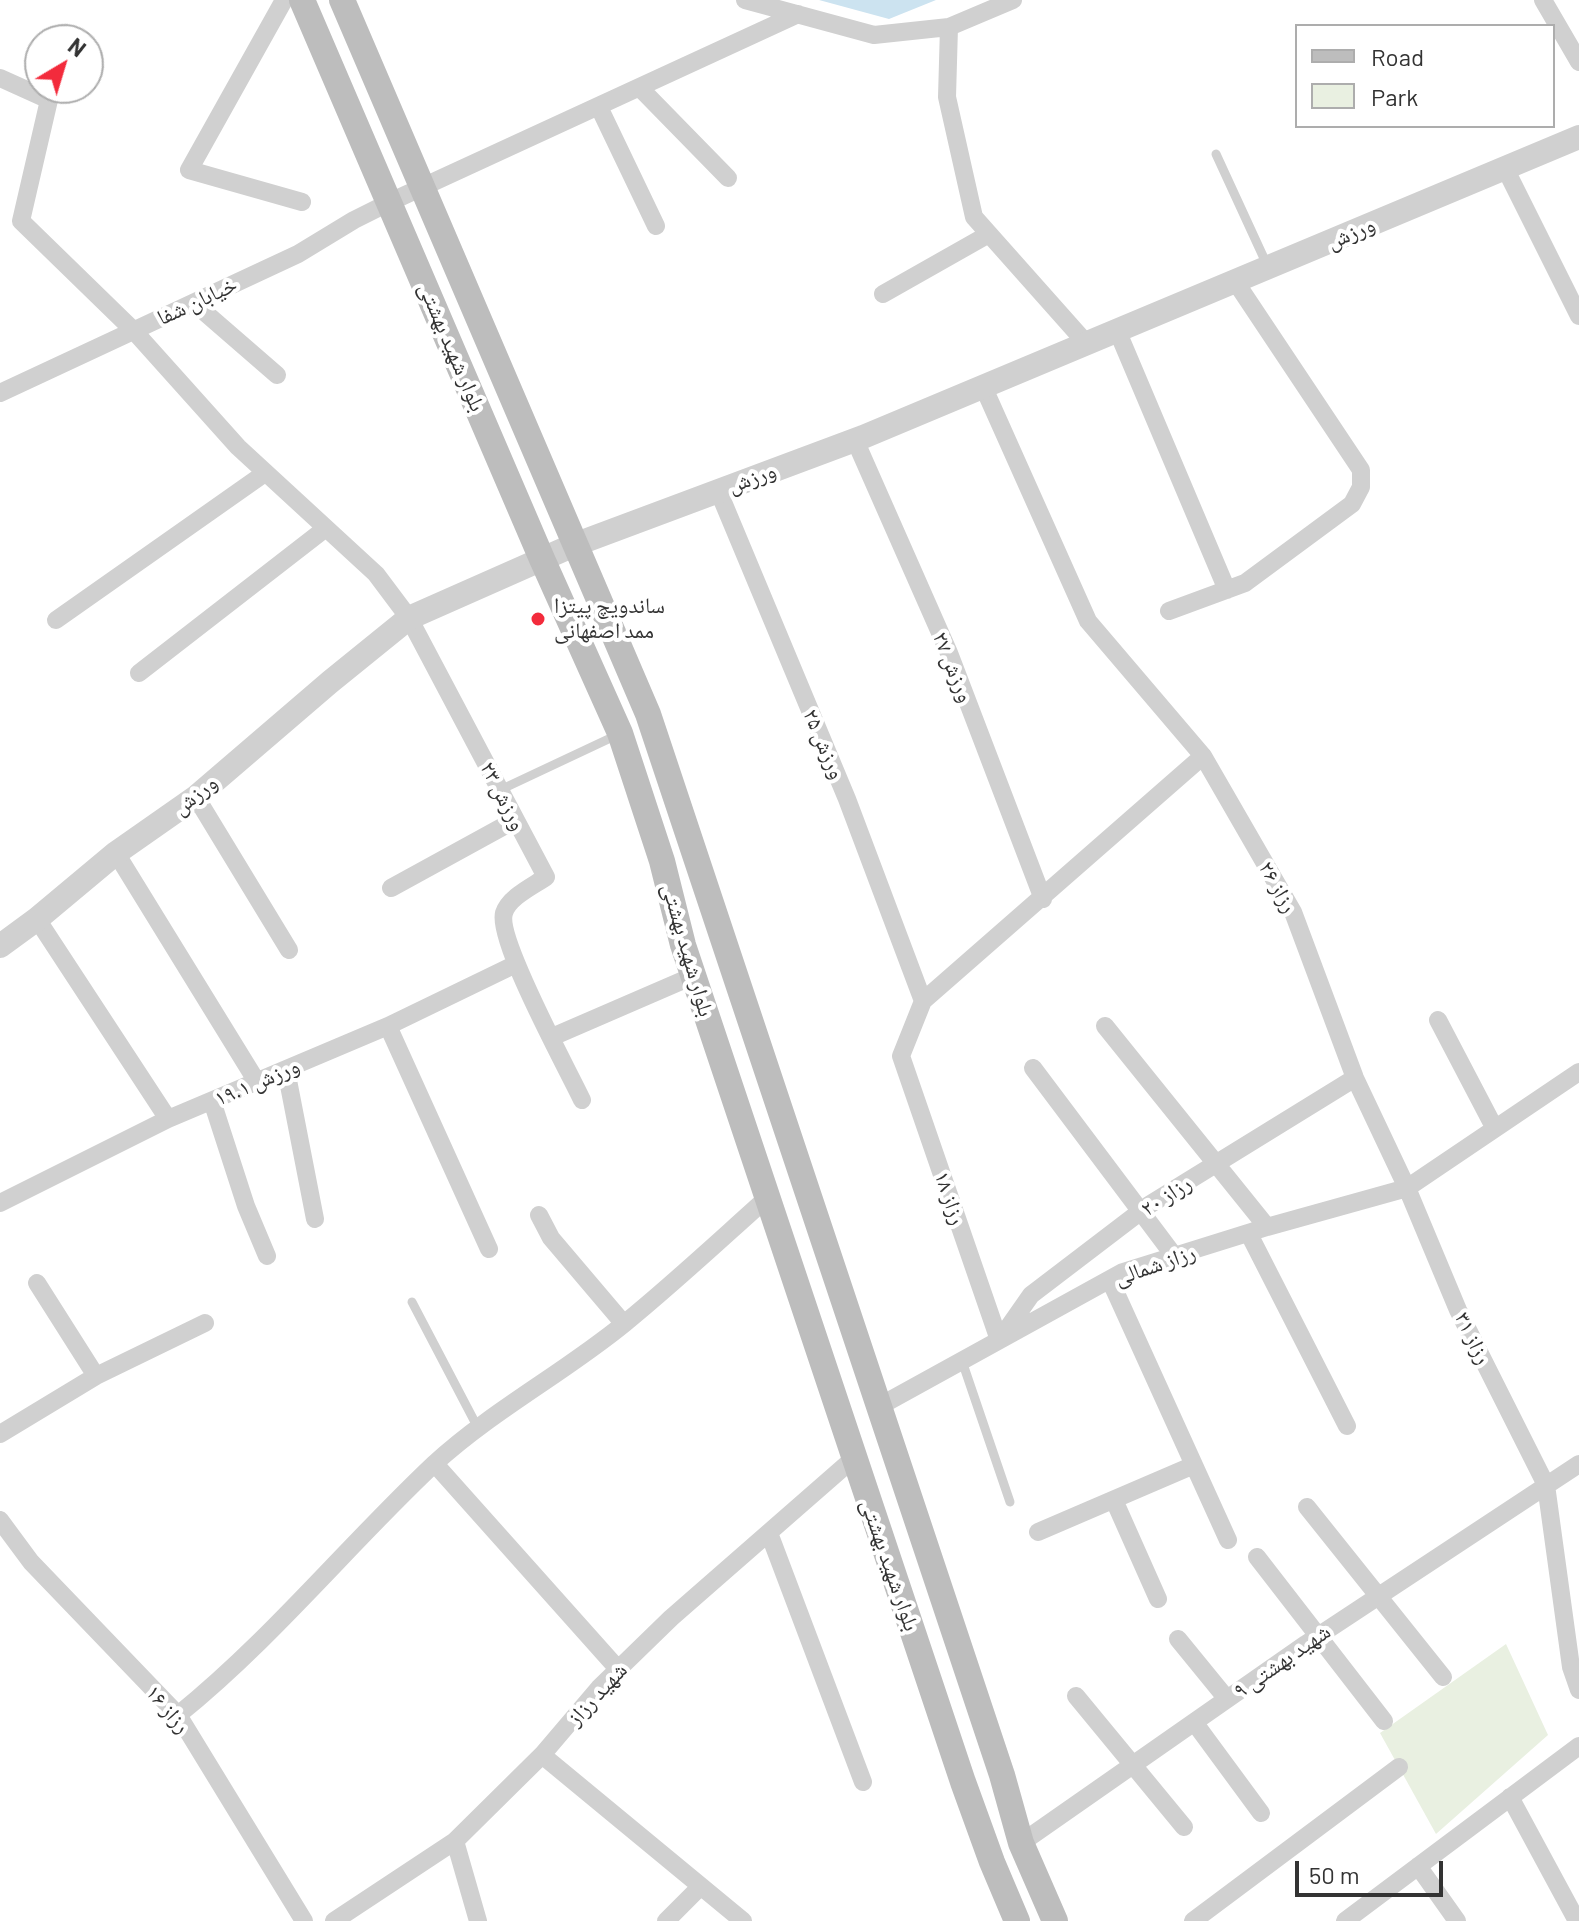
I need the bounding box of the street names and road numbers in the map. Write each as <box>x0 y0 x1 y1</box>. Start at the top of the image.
street label: ورزش <box>1323 211 1379 255</box>
street label: خیابان شفا <box>153 271 241 331</box>
street label: بلوار شهید بهشتی <box>413 279 491 415</box>
street label: ورزش <box>724 457 780 499</box>
street label: ورزش ۲۷ <box>927 628 979 706</box>
street label: ورزش ۲۵ <box>797 705 851 783</box>
street label: ورزش ۲۳ <box>475 757 531 835</box>
street label: ورزش <box>167 769 223 821</box>
street label: رزاز ۲۶ <box>1253 857 1303 917</box>
street label: بلوار شهید بهشتی <box>656 880 720 1020</box>
street label: ورزش ۱۹.۱ <box>211 1052 303 1112</box>
street label: رزاز ۱۸ <box>929 1168 971 1228</box>
street label: رزاز ۲۰ <box>1136 1170 1196 1222</box>
street label: رزاز شمالی <box>1111 1239 1199 1291</box>
street label: رزاز ۳۱ <box>1449 1308 1497 1368</box>
street label: بلوار شهید بهشتی <box>855 1496 925 1634</box>
street label: شهید بهشتی ۹ <box>1229 1618 1335 1704</box>
street label: شهید رزاز <box>561 1657 633 1731</box>
street label: رزاز ۱۶ <box>140 1679 196 1739</box>

